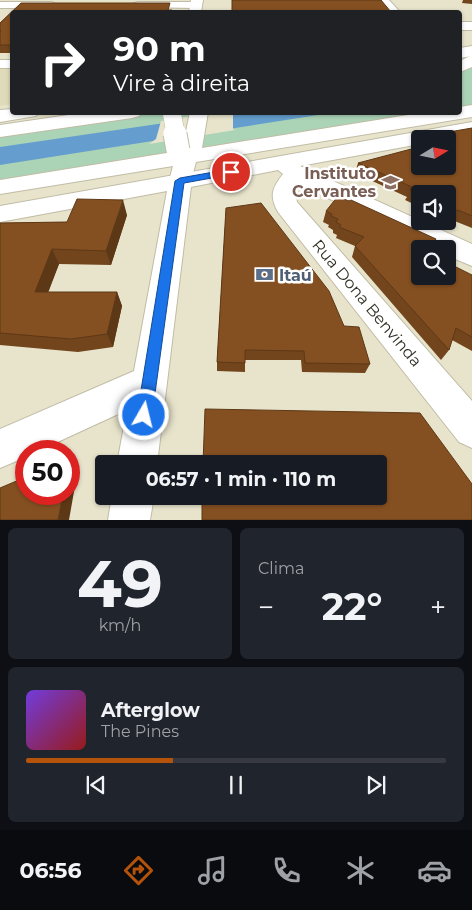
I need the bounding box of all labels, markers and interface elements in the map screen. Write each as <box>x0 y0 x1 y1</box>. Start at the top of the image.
text: 90 m <box>113 27 206 70</box>
icon: right <box>30 30 95 95</box>
text: Vire à direita <box>113 70 250 97</box>
north arrow <box>411 130 456 175</box>
map controls <box>411 130 456 285</box>
pin <box>210 151 252 193</box>
icon: arrive <box>217 158 245 186</box>
place label: Instituto Cervantes <box>292 164 376 201</box>
school or university icon: Instituto Cervantes <box>380 172 400 192</box>
button: sound <box>411 185 456 230</box>
street label: Rua Dona Benvinda <box>308 236 426 370</box>
button: search <box>411 240 456 285</box>
bank icon: Itaú <box>255 265 275 285</box>
place label: Itaú <box>279 266 312 285</box>
position arrow <box>117 388 169 440</box>
speed limit sign: 50 <box>15 440 80 505</box>
text: 06:57 · 1 min · 110 m <box>146 468 336 491</box>
text: 49 <box>77 544 163 623</box>
text: Clima <box>258 559 304 578</box>
text: 22° <box>322 583 382 630</box>
text: − <box>258 590 274 624</box>
text: + <box>430 590 446 624</box>
text: km/h <box>99 616 141 635</box>
text: Afterglow <box>101 699 200 722</box>
text: The Pines <box>101 722 179 741</box>
icon: previous <box>82 771 110 799</box>
icon: pause <box>222 771 250 799</box>
icon: next <box>362 771 390 799</box>
icon: directions <box>121 853 156 888</box>
icon: music <box>195 853 230 888</box>
icon: phone <box>269 853 304 888</box>
icon: climate <box>343 853 378 888</box>
icon: car <box>417 853 452 888</box>
text: 06:56 <box>20 857 81 884</box>

